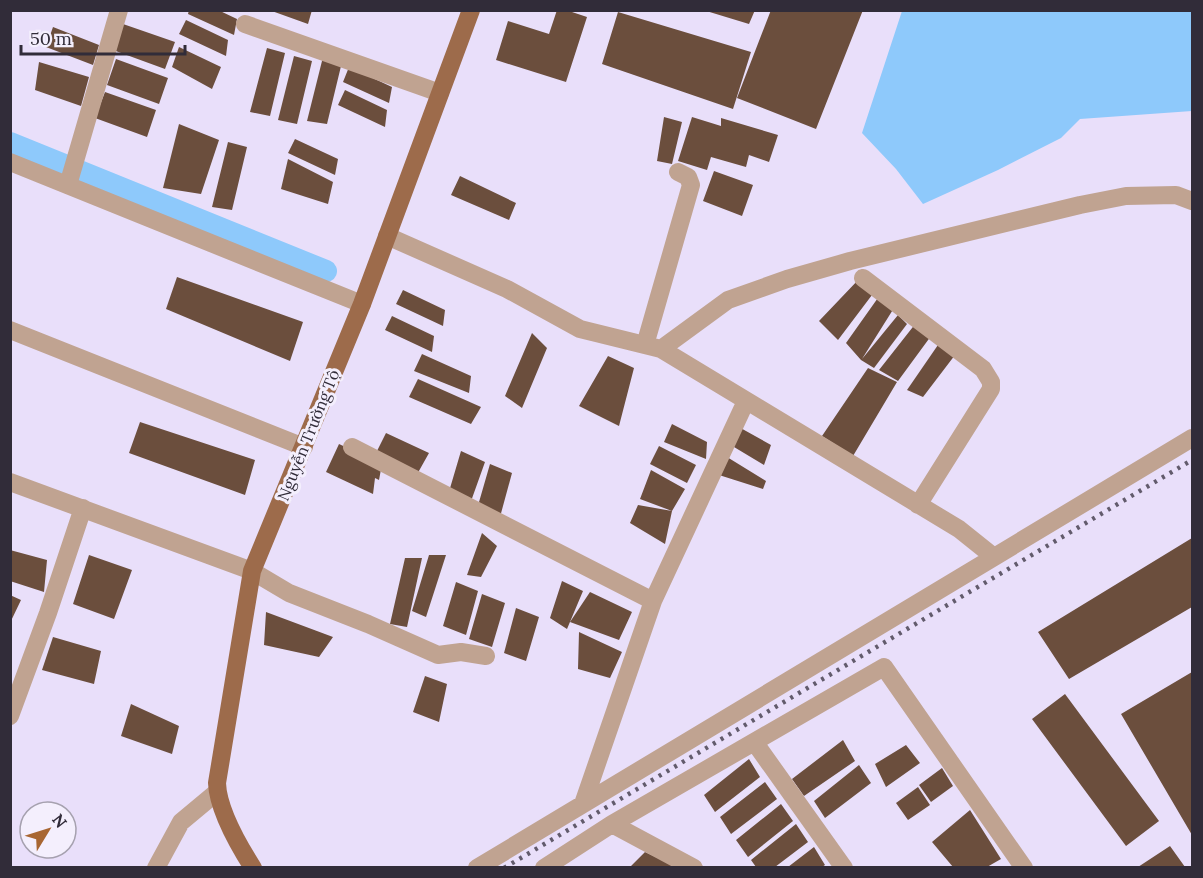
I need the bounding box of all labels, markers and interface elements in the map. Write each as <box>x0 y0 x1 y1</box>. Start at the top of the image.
scale bar <box>21 18 184 56</box>
text: 50 m <box>30 27 72 50</box>
street label: Nguyễn Trường Tộ <box>273 367 343 503</box>
north arrow <box>18 800 78 860</box>
text: N <box>48 810 72 832</box>

